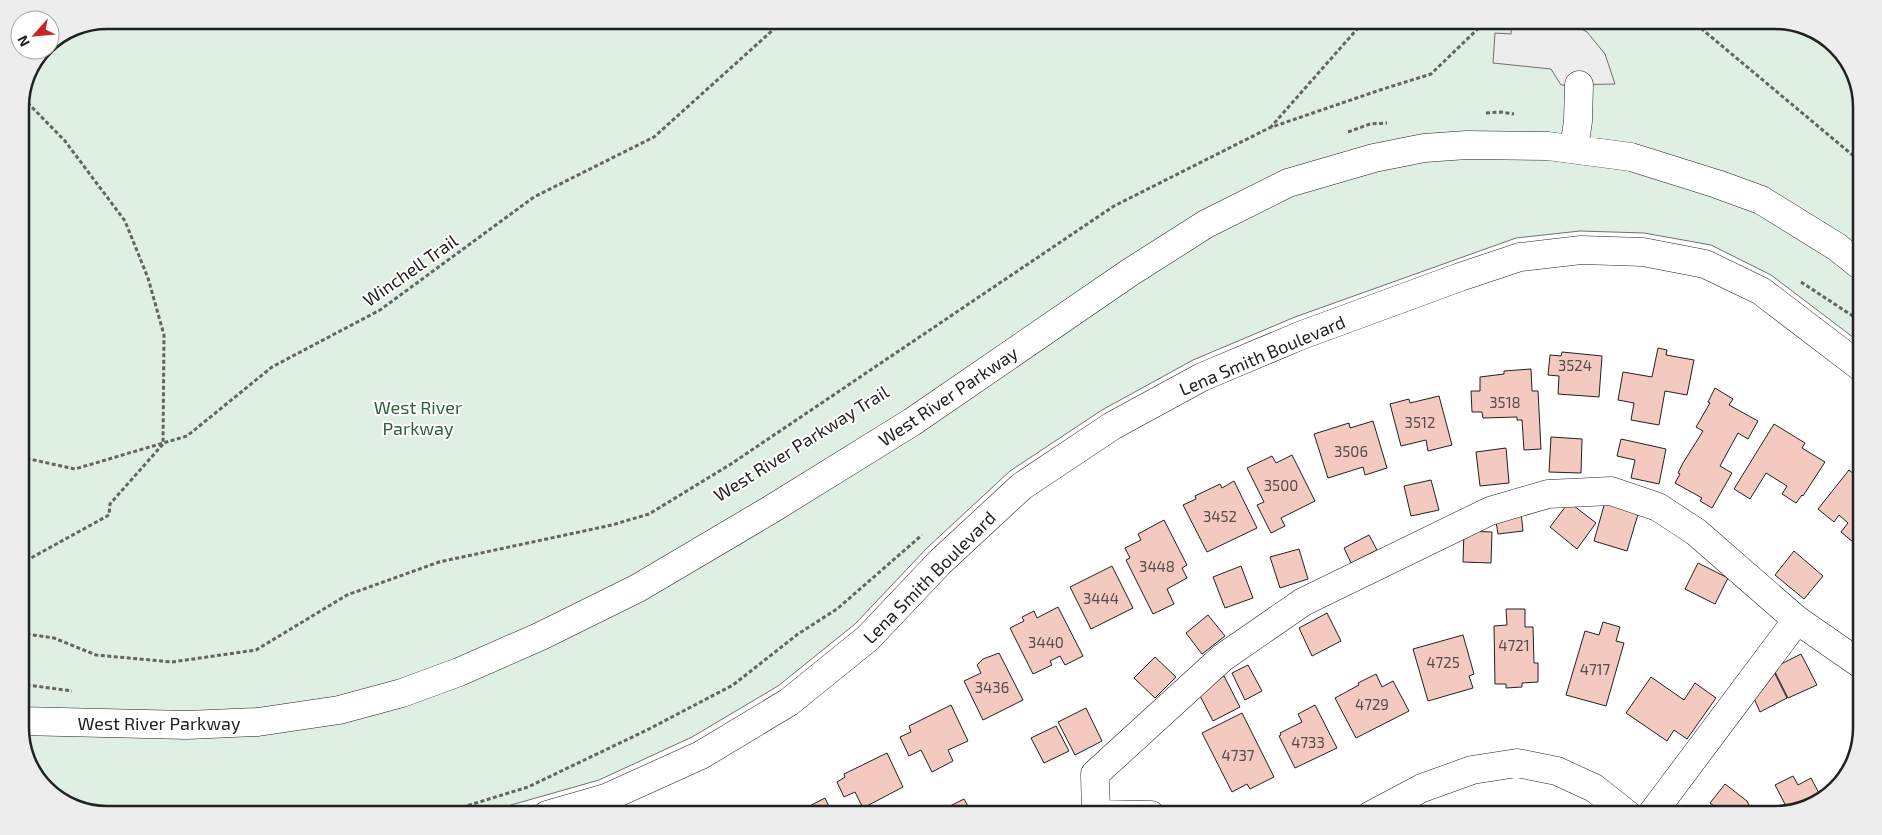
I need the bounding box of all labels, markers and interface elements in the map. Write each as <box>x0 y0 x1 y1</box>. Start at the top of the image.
north arrow <box>10 10 60 60</box>
text: N <box>13 33 33 49</box>
street label: Winchell Trail <box>358 229 462 311</box>
street label: Lena Smith Boulevard <box>1176 310 1348 400</box>
street label: West River Parkway <box>874 341 1022 451</box>
house number: 3524 <box>1558 356 1592 374</box>
street label: West River Parkway Trail <box>710 380 893 506</box>
house number: 3518 <box>1489 393 1521 411</box>
park label: West River Parkway <box>374 396 462 439</box>
house number: 3512 <box>1405 413 1435 431</box>
house number: 3506 <box>1334 442 1368 460</box>
house number: 3500 <box>1264 476 1298 494</box>
street label: Lena Smith Boulevard <box>858 506 1000 648</box>
house number: 3452 <box>1203 507 1237 525</box>
house number: 3448 <box>1139 557 1175 575</box>
house number: 3444 <box>1083 589 1119 607</box>
house number: 3440 <box>1028 633 1064 651</box>
house number: 4721 <box>1498 636 1530 654</box>
house number: 4725 <box>1426 653 1460 671</box>
house number: 4717 <box>1580 660 1611 678</box>
house number: 3436 <box>975 678 1009 696</box>
house number: 4729 <box>1355 695 1389 713</box>
street label: West River Parkway <box>78 712 241 734</box>
house number: 4733 <box>1291 733 1325 751</box>
house number: 4737 <box>1222 746 1255 764</box>

